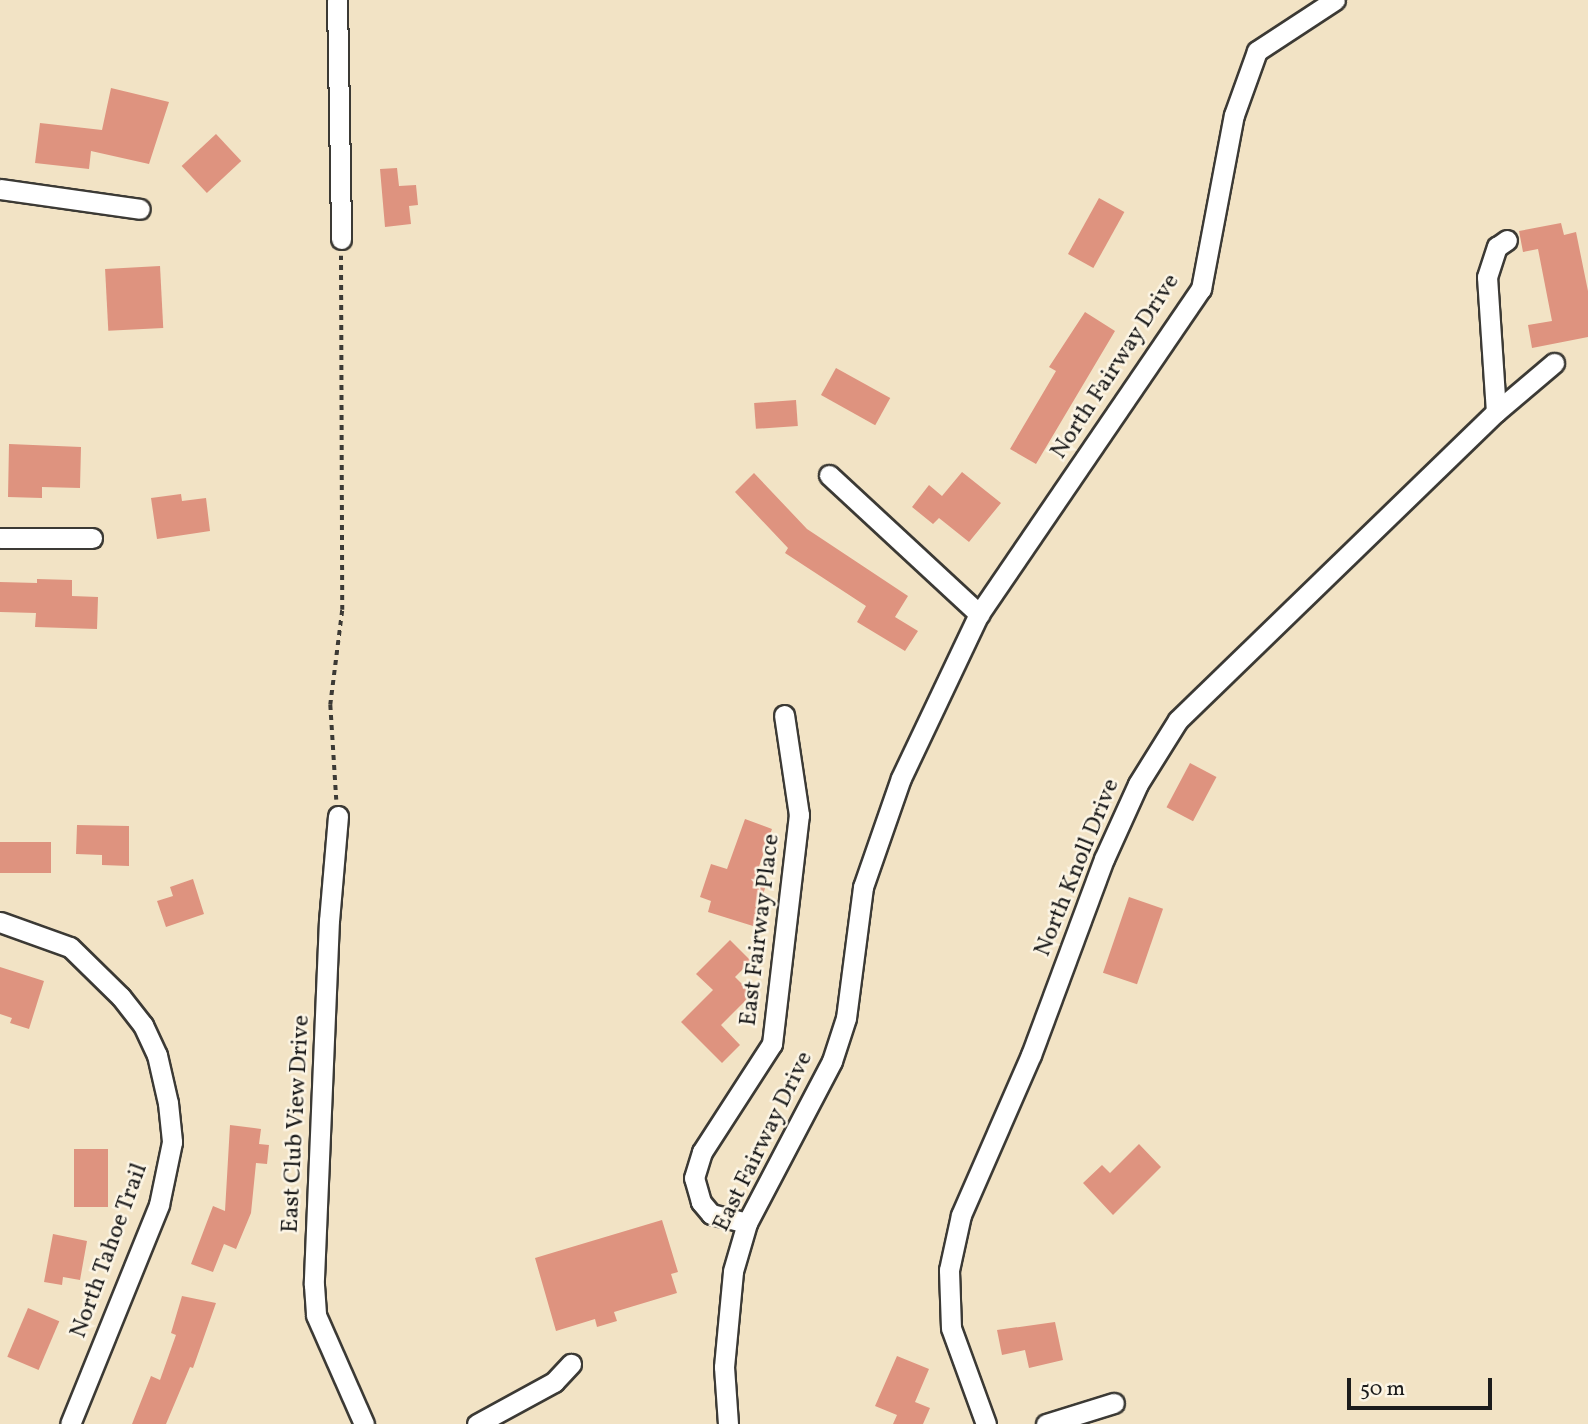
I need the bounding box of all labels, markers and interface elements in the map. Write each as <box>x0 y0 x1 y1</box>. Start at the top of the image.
street label: North Fairway Drive <box>1045 269 1187 465</box>
street label: North Knoll Drive <box>1029 775 1127 961</box>
street label: East Fairway Place <box>735 832 787 1028</box>
street label: East Club View Drive <box>277 1014 317 1234</box>
street label: East Fairway Drive <box>708 1047 820 1237</box>
street label: North Tahoe Trail <box>65 1159 155 1343</box>
scale bar <box>1350 1364 1495 1408</box>
text: 50 m <box>1360 1375 1405 1404</box>

